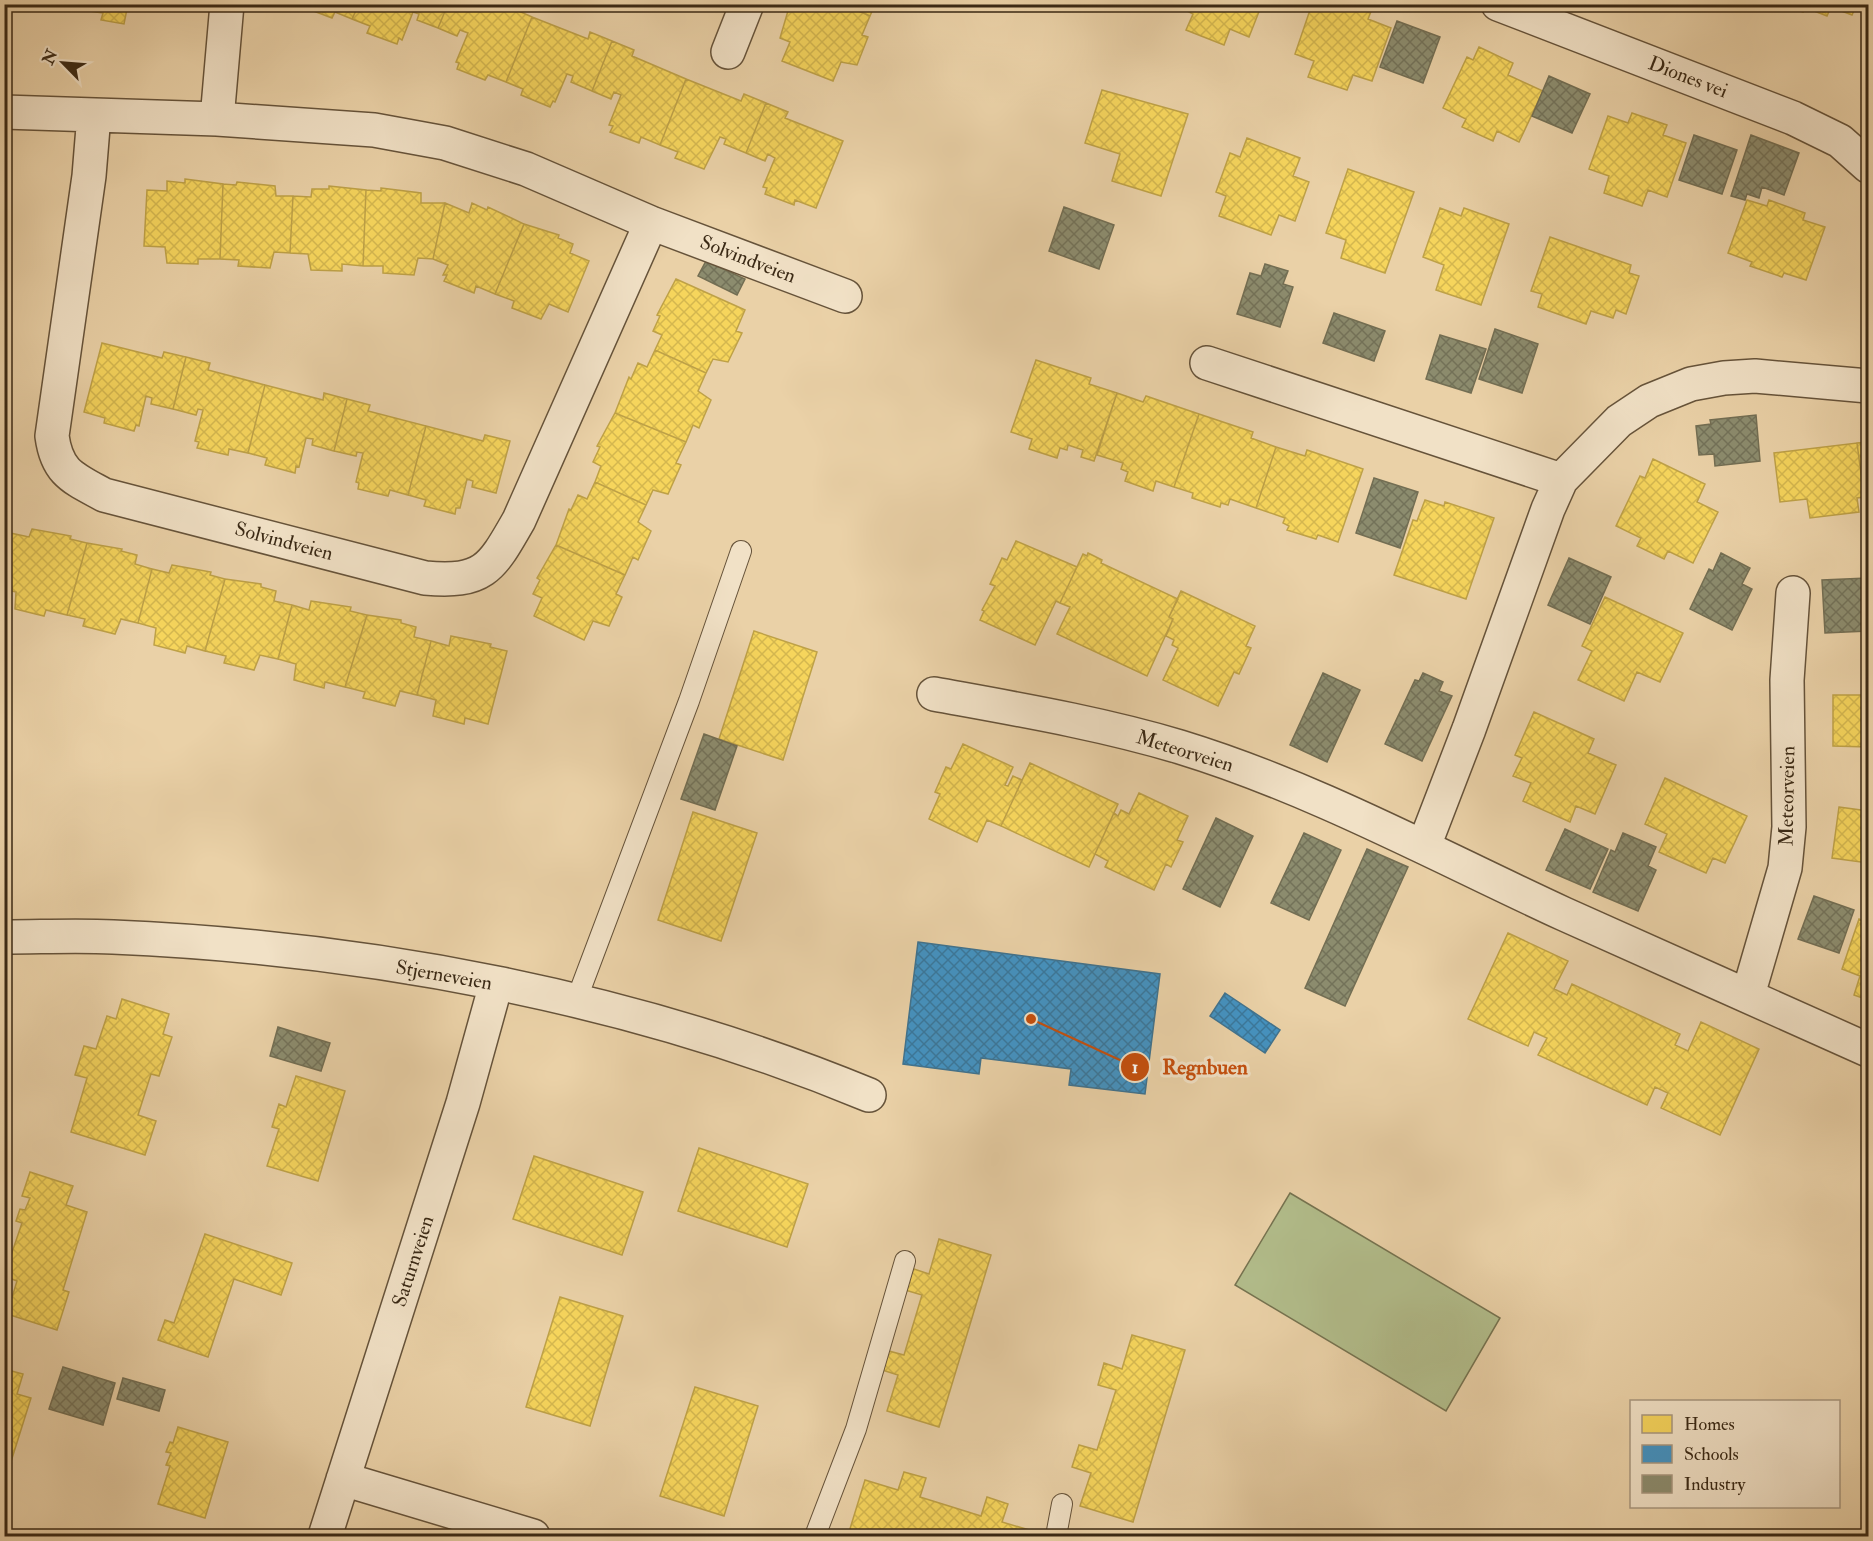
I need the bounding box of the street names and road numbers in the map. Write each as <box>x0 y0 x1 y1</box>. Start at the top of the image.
street label: Diones vei <box>1645 50 1731 104</box>
street label: Solvindveien <box>697 229 799 289</box>
street label: Solvindveien <box>232 516 336 566</box>
street label: Meteorveien <box>1133 724 1237 778</box>
street label: Meteorveien <box>1774 746 1800 846</box>
street label: Stjerneveien <box>394 954 494 996</box>
street label: Saturnveien <box>387 1212 439 1310</box>

